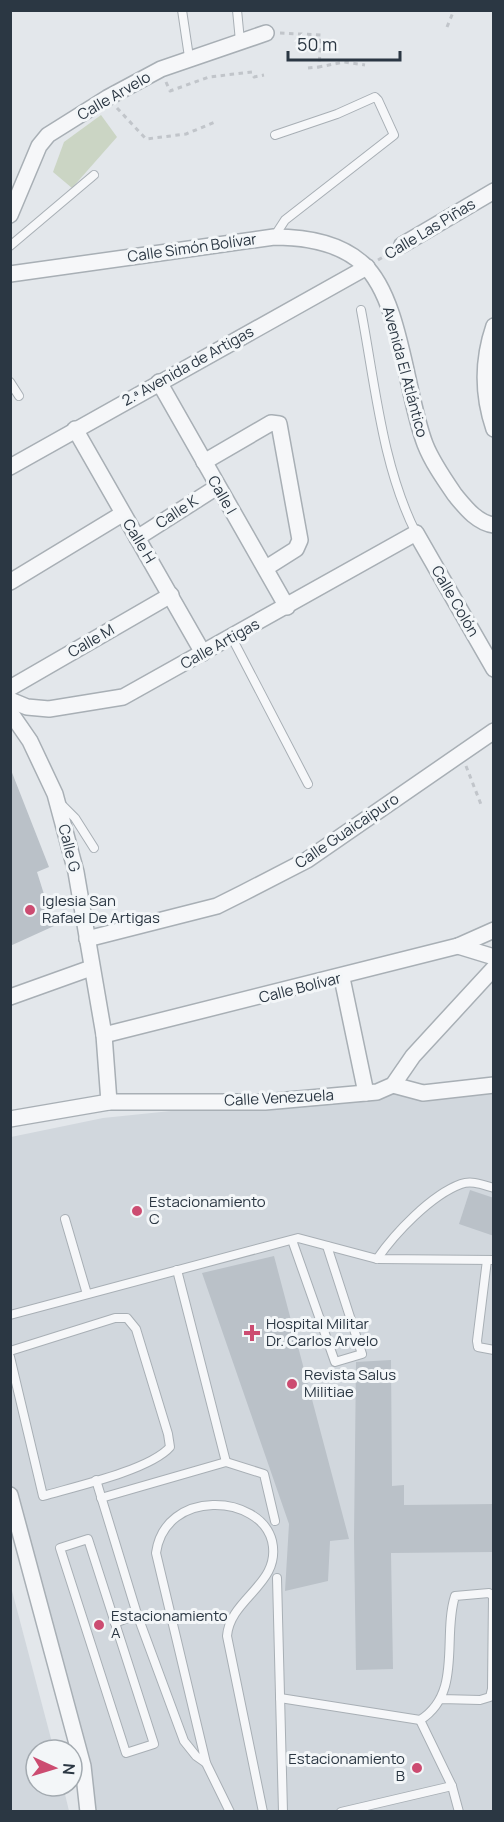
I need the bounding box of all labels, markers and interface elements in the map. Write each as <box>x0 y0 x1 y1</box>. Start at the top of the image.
scale bar <box>288 24 400 62</box>
text: 50 m <box>297 32 337 56</box>
street label: Calle Arvelo <box>73 66 154 125</box>
street label: Calle Las Piñas <box>380 193 479 264</box>
street label: Calle Simón Bolívar <box>126 228 258 267</box>
street label: Avenida El Atlántico <box>378 304 433 440</box>
street label: 2.ª Avenida de Artigas <box>118 321 258 411</box>
street label: Calle I <box>203 472 242 518</box>
street label: Calle K <box>151 490 202 533</box>
street label: Calle H <box>118 515 161 567</box>
street label: Calle Colón <box>427 561 484 640</box>
street label: Calle Artigas <box>176 613 263 674</box>
street label: Calle M <box>64 619 118 662</box>
street label: Calle Guaicaipuro <box>291 788 403 873</box>
street label: Calle G <box>53 822 86 874</box>
place label: Iglesia San Rafael De Artigas <box>42 890 160 928</box>
marker: Iglesia San Rafael De Artigas <box>23 903 37 917</box>
street label: Calle Bolívar <box>257 967 344 1008</box>
street label: Calle Venezuela <box>224 1084 334 1111</box>
place label: Estacionamiento C <box>149 1191 266 1229</box>
marker: Estacionamiento C <box>130 1204 144 1218</box>
place label: Hospital Militar Dr. Carlos Arvelo <box>266 1313 378 1351</box>
marker: Hospital Militar Dr. Carlos Arvelo <box>243 1324 261 1342</box>
place label: Revista Salus Militiae <box>304 1364 396 1402</box>
marker: Revista Salus Militiae <box>285 1377 299 1391</box>
place label: Estacionamiento A <box>111 1605 228 1643</box>
marker: Estacionamiento A <box>92 1618 106 1632</box>
north arrow <box>24 1738 84 1798</box>
place label: Estacionamiento B <box>288 1748 405 1786</box>
marker: Estacionamiento B <box>410 1761 424 1775</box>
text: N <box>58 1763 80 1776</box>

